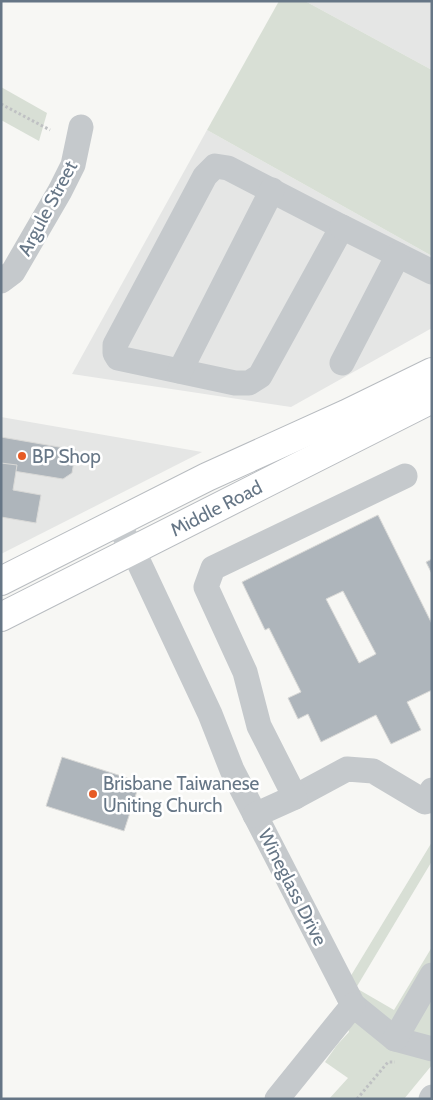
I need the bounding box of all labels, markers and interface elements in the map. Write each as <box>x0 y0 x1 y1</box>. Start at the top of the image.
street label: Argule Street <box>13 156 82 260</box>
place label: BP Shop <box>32 445 101 468</box>
marker: BP Shop <box>16 450 28 462</box>
street label: Middle Road <box>166 476 266 541</box>
place label: Brisbane Taiwanese Uniting Church <box>103 772 260 817</box>
marker: Brisbane Taiwanese Uniting Church <box>87 788 99 800</box>
street label: Wineglass Drive <box>253 825 332 950</box>

